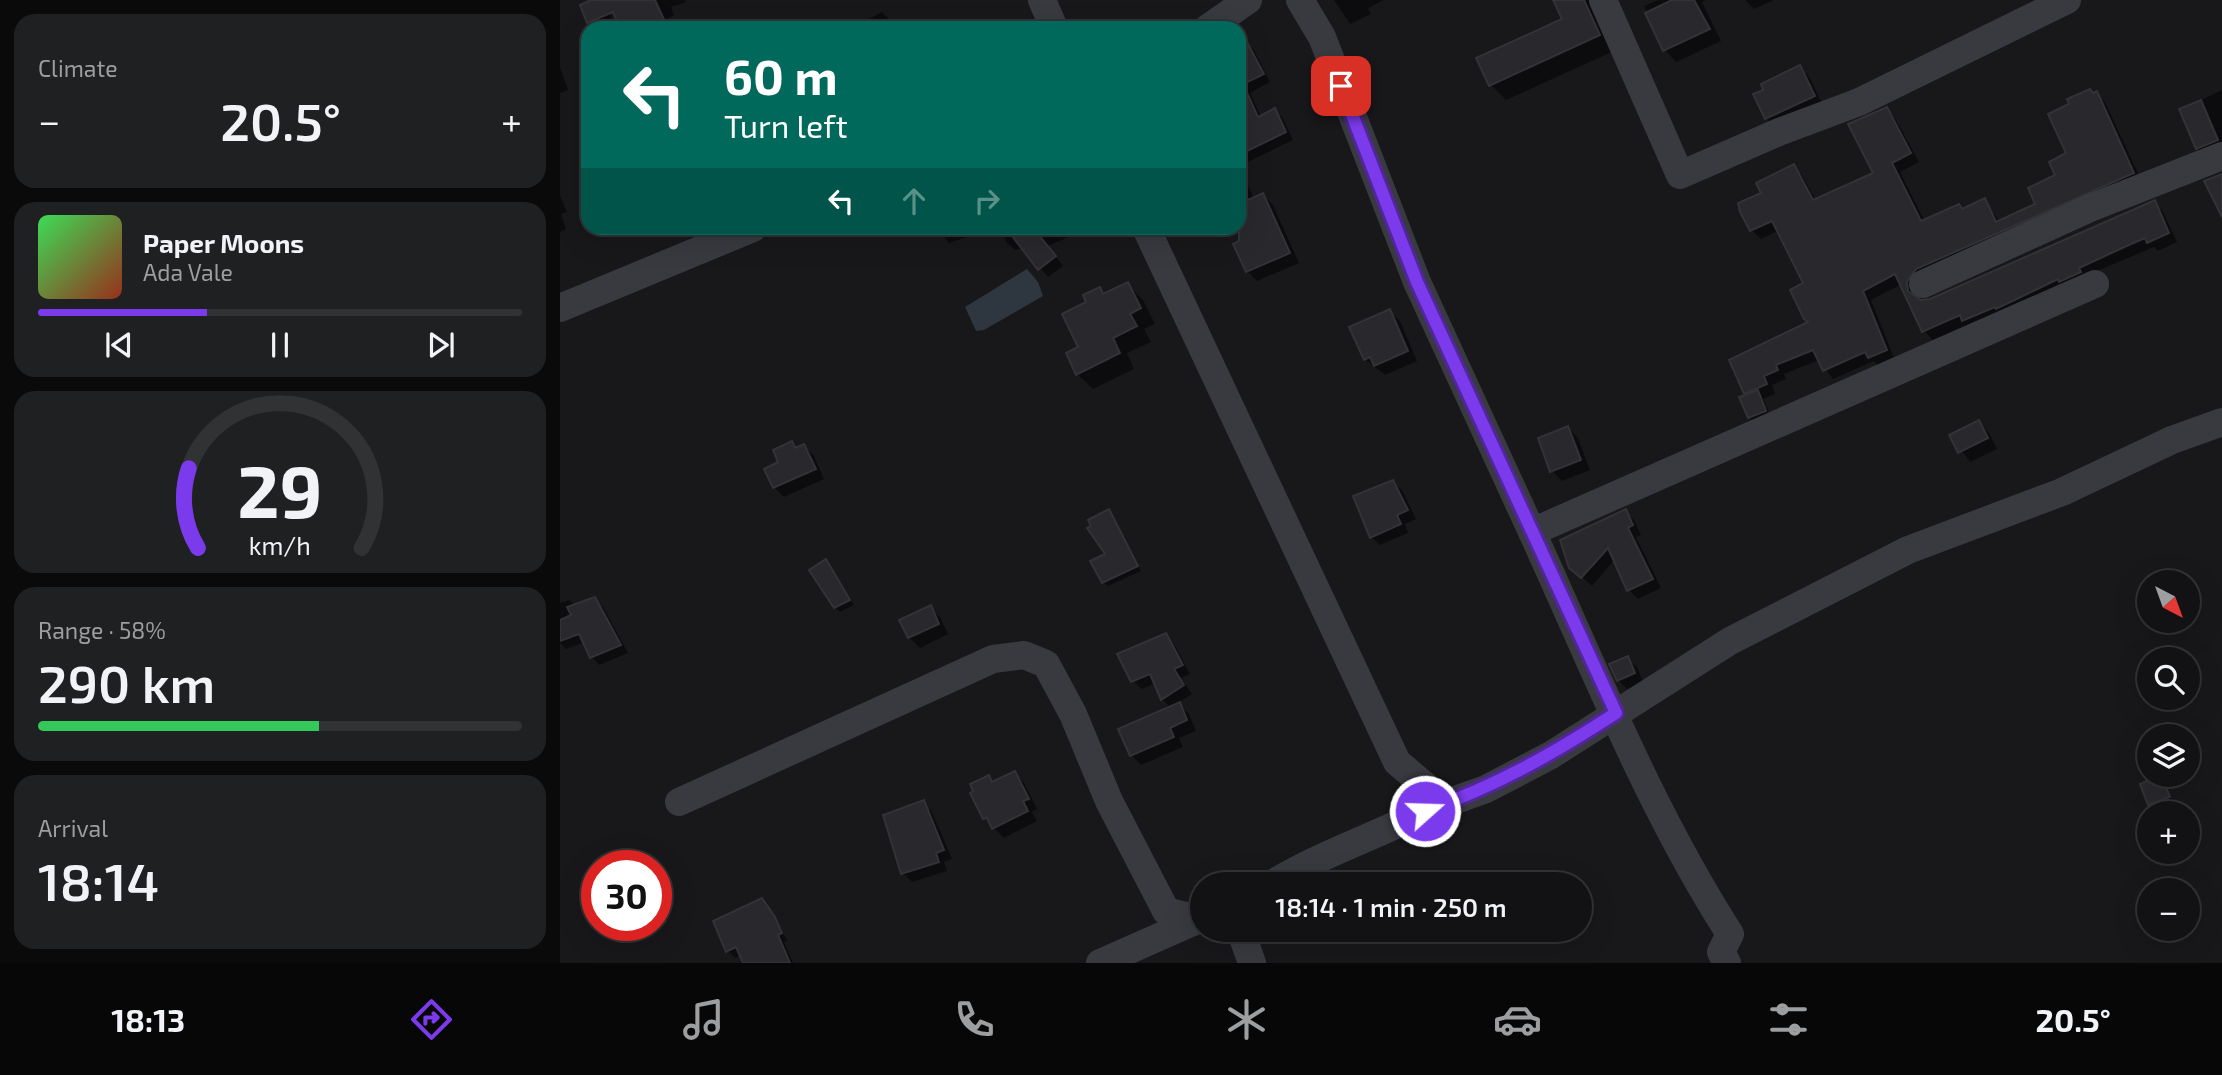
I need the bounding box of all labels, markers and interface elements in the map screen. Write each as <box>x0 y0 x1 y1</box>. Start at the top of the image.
text: 60 m <box>724 46 838 105</box>
icon: left <box>609 49 700 140</box>
text: Climate <box>38 54 118 82</box>
pin <box>1311 56 1371 116</box>
icon: arrive <box>1322 67 1360 105</box>
text: 20.5° <box>220 89 341 151</box>
text: − <box>38 97 60 143</box>
text: + <box>501 97 522 143</box>
text: Turn left <box>724 106 848 144</box>
icon: left <box>822 182 860 220</box>
icon: ahead <box>895 182 933 220</box>
icon: right <box>968 182 1006 220</box>
text: Paper Moons <box>143 227 304 258</box>
text: Ada Vale <box>143 258 233 286</box>
icon: previous <box>100 326 138 364</box>
icon: pause <box>261 326 299 364</box>
icon: next <box>422 326 460 364</box>
text: 29 <box>237 445 323 533</box>
text: km/h <box>249 529 311 559</box>
north arrow <box>2137 570 2200 634</box>
map controls <box>2137 570 2200 941</box>
text: Range · 58% <box>38 616 166 644</box>
button: search <box>2137 647 2200 710</box>
text: 290 km <box>38 651 215 713</box>
button: layers <box>2137 724 2200 787</box>
position arrow <box>1388 774 1462 848</box>
button: + <box>2137 801 2200 864</box>
text: Arrival <box>38 814 108 842</box>
text: 18:14 <box>38 849 159 911</box>
speed limit sign: 30 <box>581 850 672 941</box>
button: − <box>2137 878 2200 941</box>
text: 18:14 · 1 min · 250 m <box>1275 891 1507 922</box>
icon: directions <box>407 995 456 1044</box>
icon: music <box>679 995 728 1044</box>
icon: phone <box>950 995 999 1044</box>
icon: climate <box>1222 995 1271 1044</box>
icon: car <box>1493 995 1542 1044</box>
icon: filters <box>1764 995 1813 1044</box>
text: 18:13 <box>111 1000 185 1038</box>
text: 20.5° <box>2036 1000 2111 1038</box>

